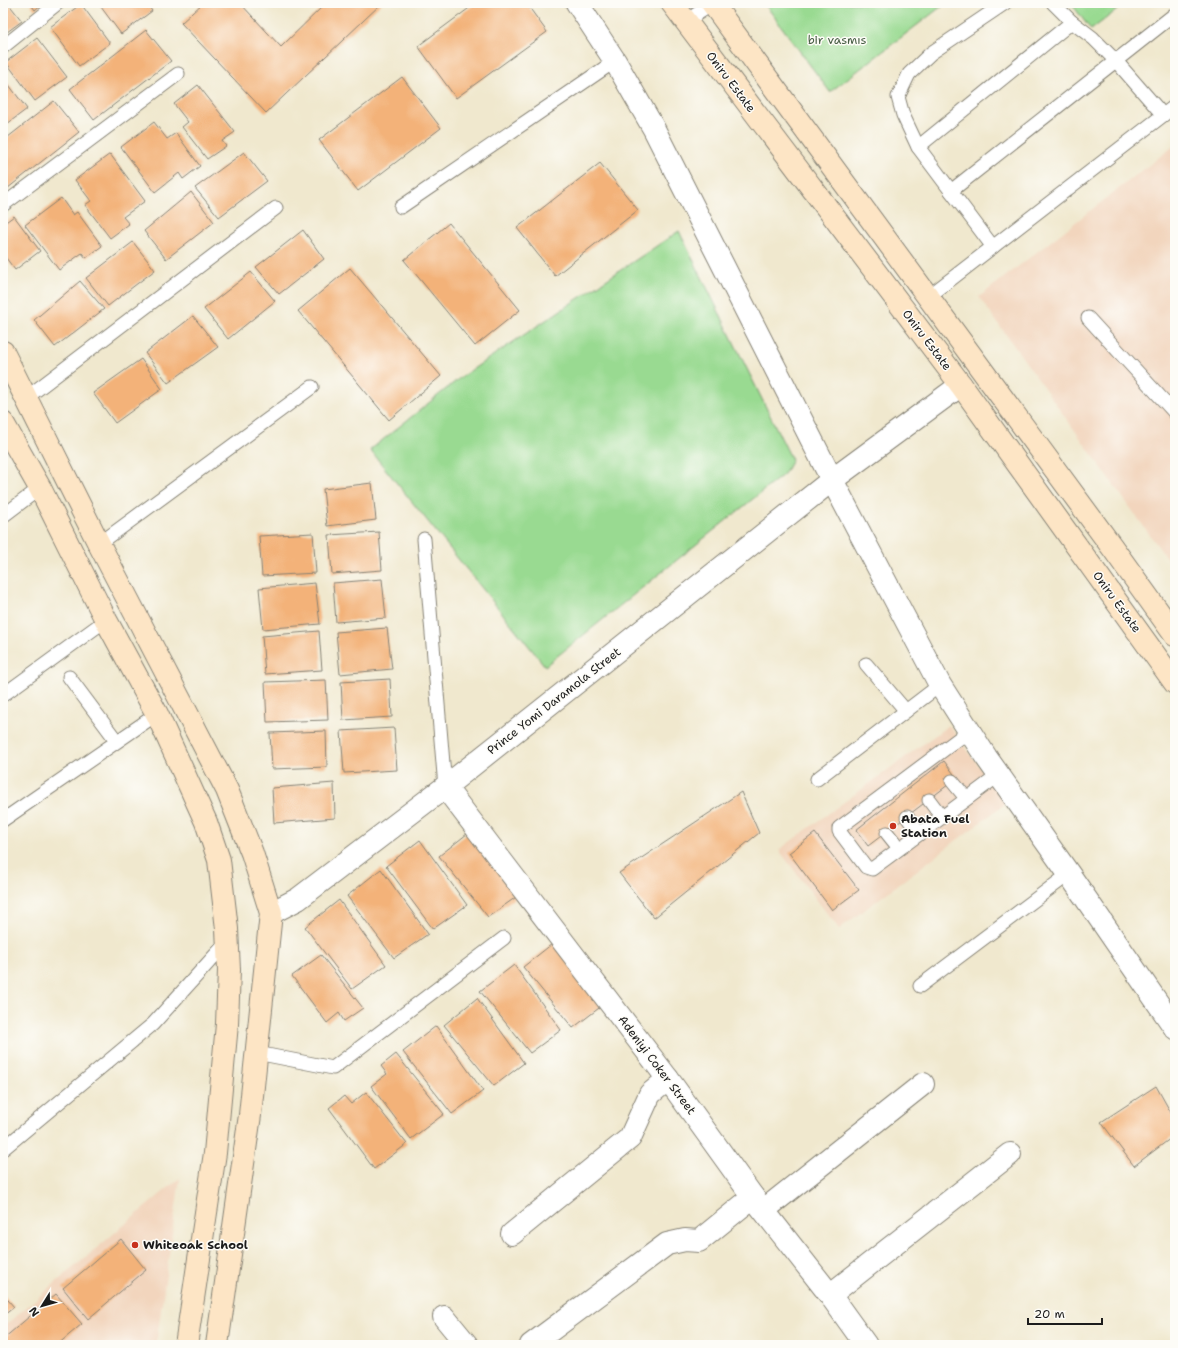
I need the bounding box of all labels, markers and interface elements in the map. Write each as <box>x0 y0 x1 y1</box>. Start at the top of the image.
park label: bir vasmıs <box>808 32 866 48</box>
street label: Oniru Estate <box>703 48 759 116</box>
street label: Oniru Estate <box>899 306 955 374</box>
street label: Oniru Estate <box>1089 568 1145 636</box>
street label: Prince Yomi Daramola Street <box>484 644 624 758</box>
place label: Abata Fuel Station <box>901 811 970 841</box>
marker: Abata Fuel Station <box>888 821 898 831</box>
street label: Adeniyi Coker Street <box>614 1012 700 1118</box>
place label: Whiteoak School <box>143 1237 248 1253</box>
marker: Whiteoak School <box>130 1240 140 1250</box>
north arrow <box>22 1286 62 1326</box>
scale bar <box>1028 1300 1102 1326</box>
text: N <box>26 1303 43 1320</box>
text: 20 m <box>1034 1306 1065 1322</box>

